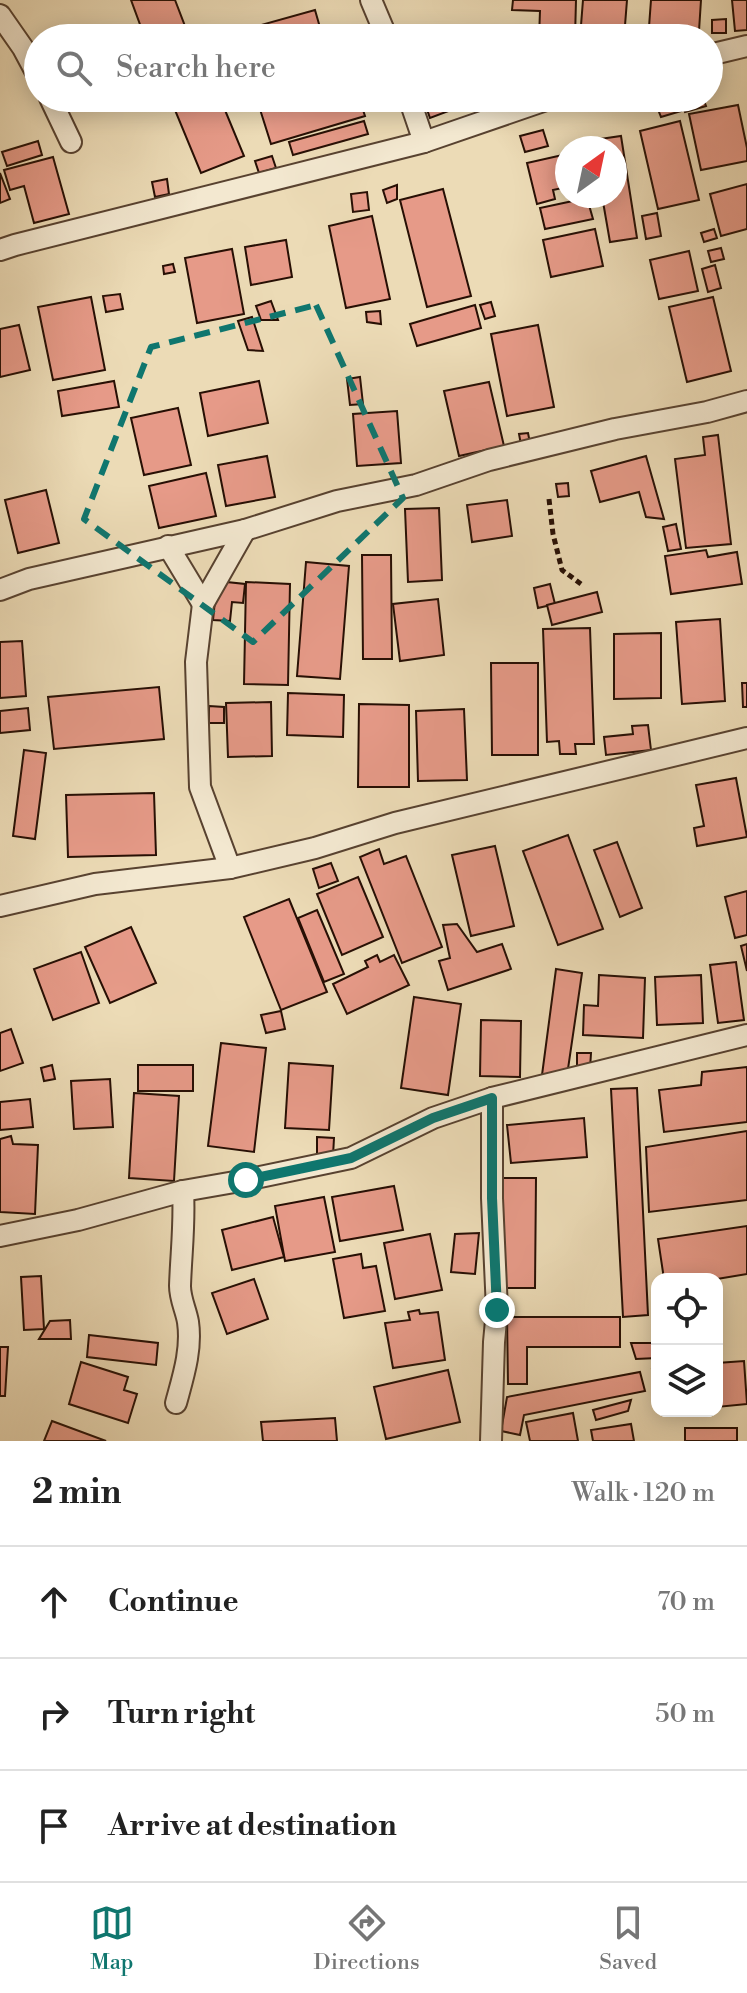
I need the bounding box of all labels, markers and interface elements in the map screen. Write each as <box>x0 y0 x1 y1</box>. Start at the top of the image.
search box <box>24 24 723 112</box>
icon: search <box>52 46 96 90</box>
text: Search here <box>116 49 276 87</box>
north arrow <box>555 136 627 208</box>
route start <box>228 1162 264 1198</box>
map controls <box>651 1273 723 1417</box>
button: locate <box>651 1273 723 1345</box>
route end <box>479 1292 515 1328</box>
button: layers <box>651 1345 723 1417</box>
text: 2 min <box>32 1472 121 1514</box>
text: Walk · 120 m <box>572 1477 715 1509</box>
icon: ahead <box>32 1580 76 1624</box>
text: Continue <box>108 1583 239 1621</box>
text: 70 m <box>657 1586 715 1618</box>
icon: right <box>32 1692 76 1736</box>
text: Turn right <box>108 1695 255 1733</box>
text: 50 m <box>655 1698 715 1730</box>
icon: arrive <box>32 1804 76 1848</box>
text: Arrive at destination <box>108 1807 397 1845</box>
tab: Map <box>90 1901 134 1976</box>
tab: Directions <box>314 1901 420 1976</box>
tab: Saved <box>599 1901 657 1976</box>

